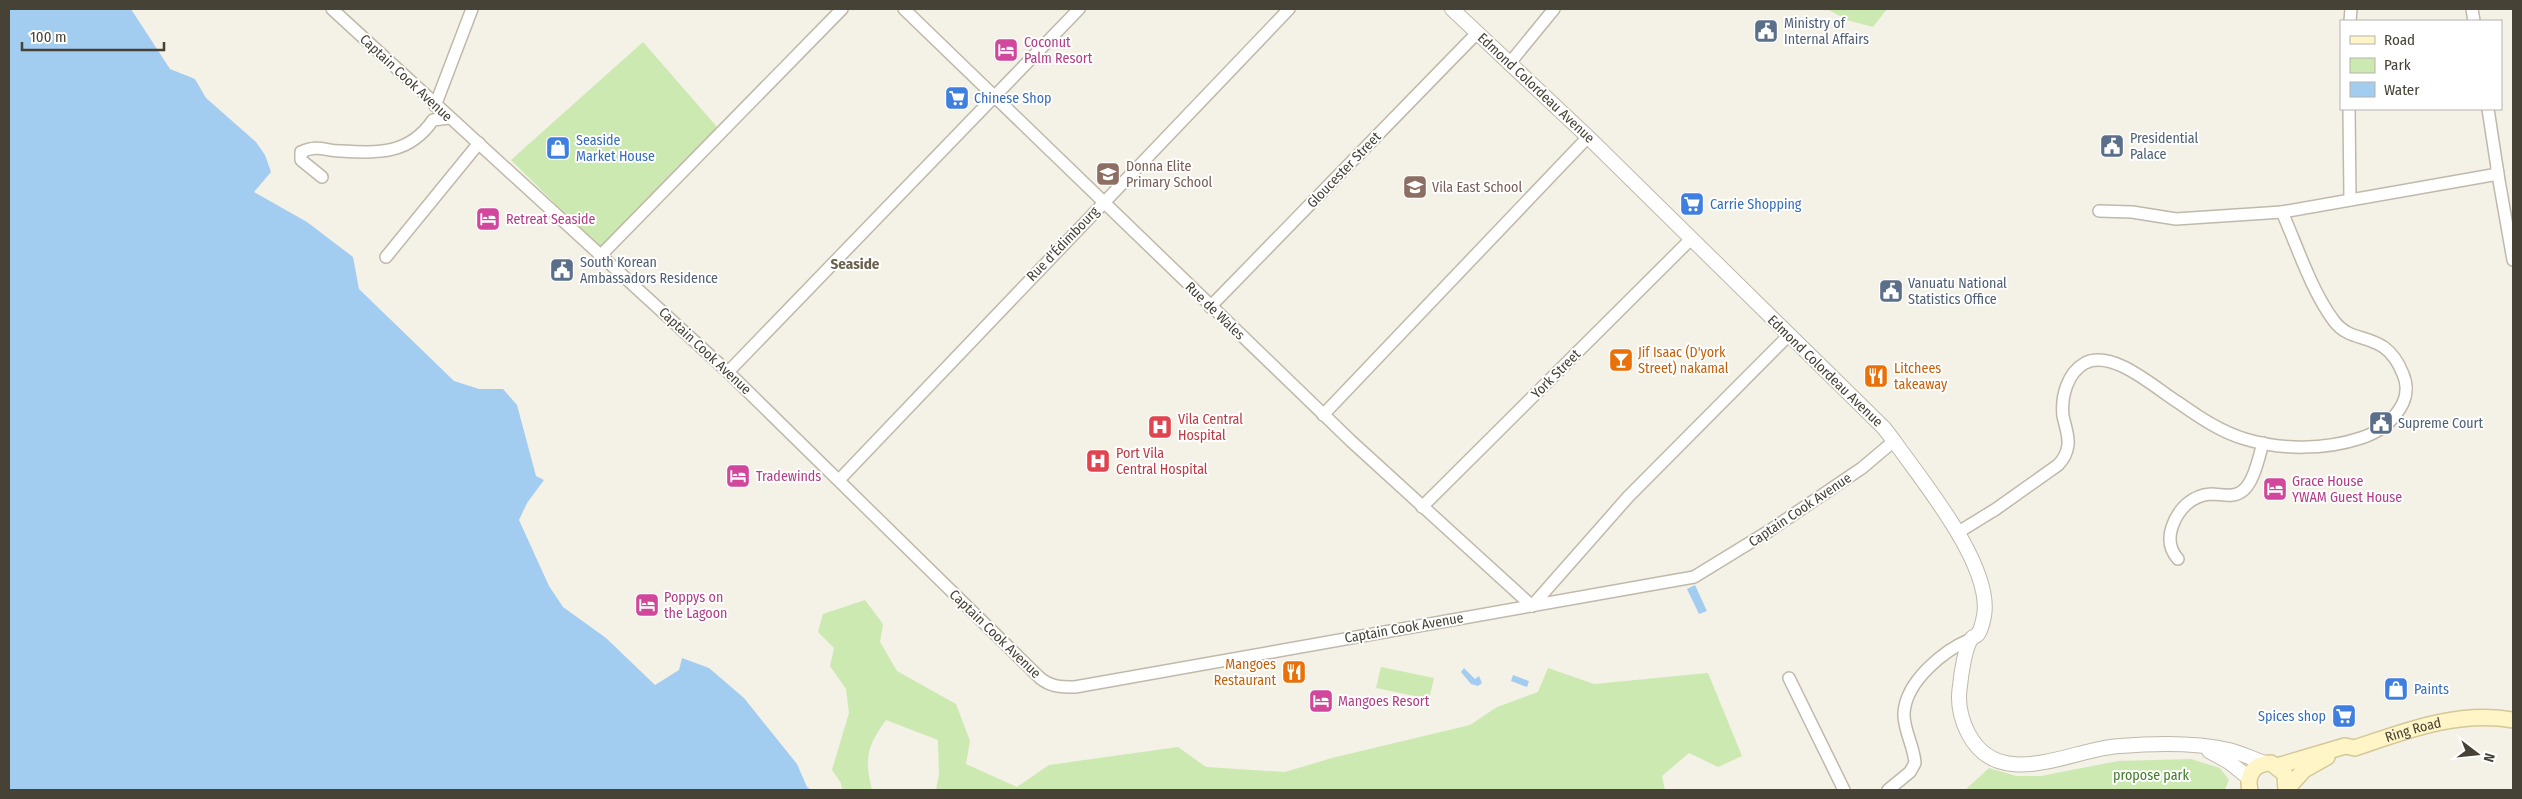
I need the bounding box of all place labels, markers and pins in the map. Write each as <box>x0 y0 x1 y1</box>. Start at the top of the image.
place label: Ministry of Internal Affairs <box>1784 15 1869 48</box>
public building icon: Ministry of Internal Affairs <box>1753 18 1779 44</box>
place label: Coconut Palm Resort <box>1024 34 1093 67</box>
hotel icon: Coconut Palm Resort <box>993 37 1019 63</box>
supermarket icon: Chinese Shop <box>944 85 970 111</box>
place label: Chinese Shop <box>974 90 1052 107</box>
place label: Presidential Palace <box>2130 130 2199 163</box>
place label: Seaside Market House <box>576 132 655 165</box>
public building icon: Presidential Palace <box>2099 133 2125 159</box>
shop icon: Seaside Market House <box>545 135 571 161</box>
place label: Donna Elite Primary School <box>1126 158 1213 191</box>
school or university icon: Donna Elite Primary School <box>1095 161 1121 187</box>
school or university icon: Vila East School <box>1402 174 1428 200</box>
place label: Vila East School <box>1432 179 1522 196</box>
supermarket icon: Carrie Shopping <box>1679 191 1705 217</box>
place label: Carrie Shopping <box>1710 196 1802 213</box>
hotel icon: Retreat Seaside <box>475 206 501 232</box>
place label: Retreat Seaside <box>506 211 595 228</box>
place label: South Korean Ambassadors Residence <box>580 254 718 287</box>
public building icon: South Korean Ambassadors Residence <box>549 257 575 283</box>
place label: Vanuatu National Statistics Office <box>1908 275 2007 308</box>
public building icon: Vanuatu National Statistics Office <box>1878 278 1904 304</box>
place label: Jif Isaac (D'york Street) nakamal <box>1638 344 1729 377</box>
bar icon: Jif Isaac (D'york Street) nakamal <box>1608 347 1634 373</box>
place label: Litchees takeaway <box>1894 360 1948 393</box>
restaurant icon: Litchees takeaway <box>1863 363 1889 389</box>
public building icon: Supreme Court <box>2368 410 2394 436</box>
place label: Vila Central Hospital <box>1178 411 1243 444</box>
hospital icon: Vila Central Hospital <box>1147 414 1173 440</box>
place label: Supreme Court <box>2398 415 2483 432</box>
place label: Port Vila Central Hospital <box>1116 445 1208 478</box>
hospital icon: Port Vila Central Hospital <box>1085 448 1111 474</box>
hotel icon: Tradewinds <box>725 463 751 489</box>
place label: Tradewinds <box>756 468 821 485</box>
place label: Grace House YWAM Guest House <box>2292 473 2402 506</box>
hotel icon: Grace House YWAM Guest House <box>2262 476 2288 502</box>
place label: Poppys on the Lagoon <box>664 589 727 622</box>
hotel icon: Poppys on the Lagoon <box>634 592 660 618</box>
place label: Mangoes Restaurant <box>1214 656 1276 689</box>
restaurant icon: Mangoes Restaurant <box>1281 659 1307 685</box>
shop icon: Paints <box>2383 676 2409 702</box>
place label: Paints <box>2414 681 2449 698</box>
hotel icon: Mangoes Resort <box>1308 688 1334 714</box>
place label: Mangoes Resort <box>1338 693 1430 710</box>
supermarket icon: Spices shop <box>2331 703 2357 729</box>
place label: Spices shop <box>2258 708 2326 725</box>

